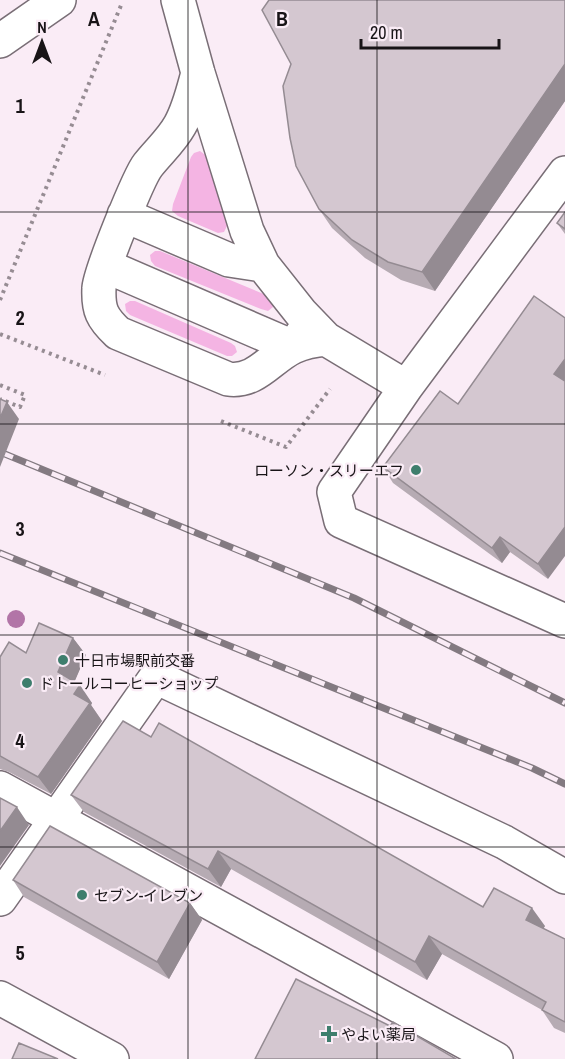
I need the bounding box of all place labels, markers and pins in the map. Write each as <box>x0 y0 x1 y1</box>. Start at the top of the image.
place label: ローソン・スリーエフ <box>254 460 404 481</box>
marker: ローソン・スリーエフ <box>409 463 423 477</box>
place label: 十日市場駅前交番 <box>75 650 195 671</box>
marker: 十日市場駅前交番 <box>56 653 70 667</box>
place label: ドトールコーヒーショップ <box>39 673 218 694</box>
marker: ドトールコーヒーショップ <box>20 676 34 690</box>
place label: セブン-イレブン <box>94 885 203 906</box>
marker: セブン-イレブン <box>75 888 89 902</box>
place label: やよい薬局 <box>341 1024 416 1045</box>
marker: やよい薬局 <box>322 1027 336 1041</box>

